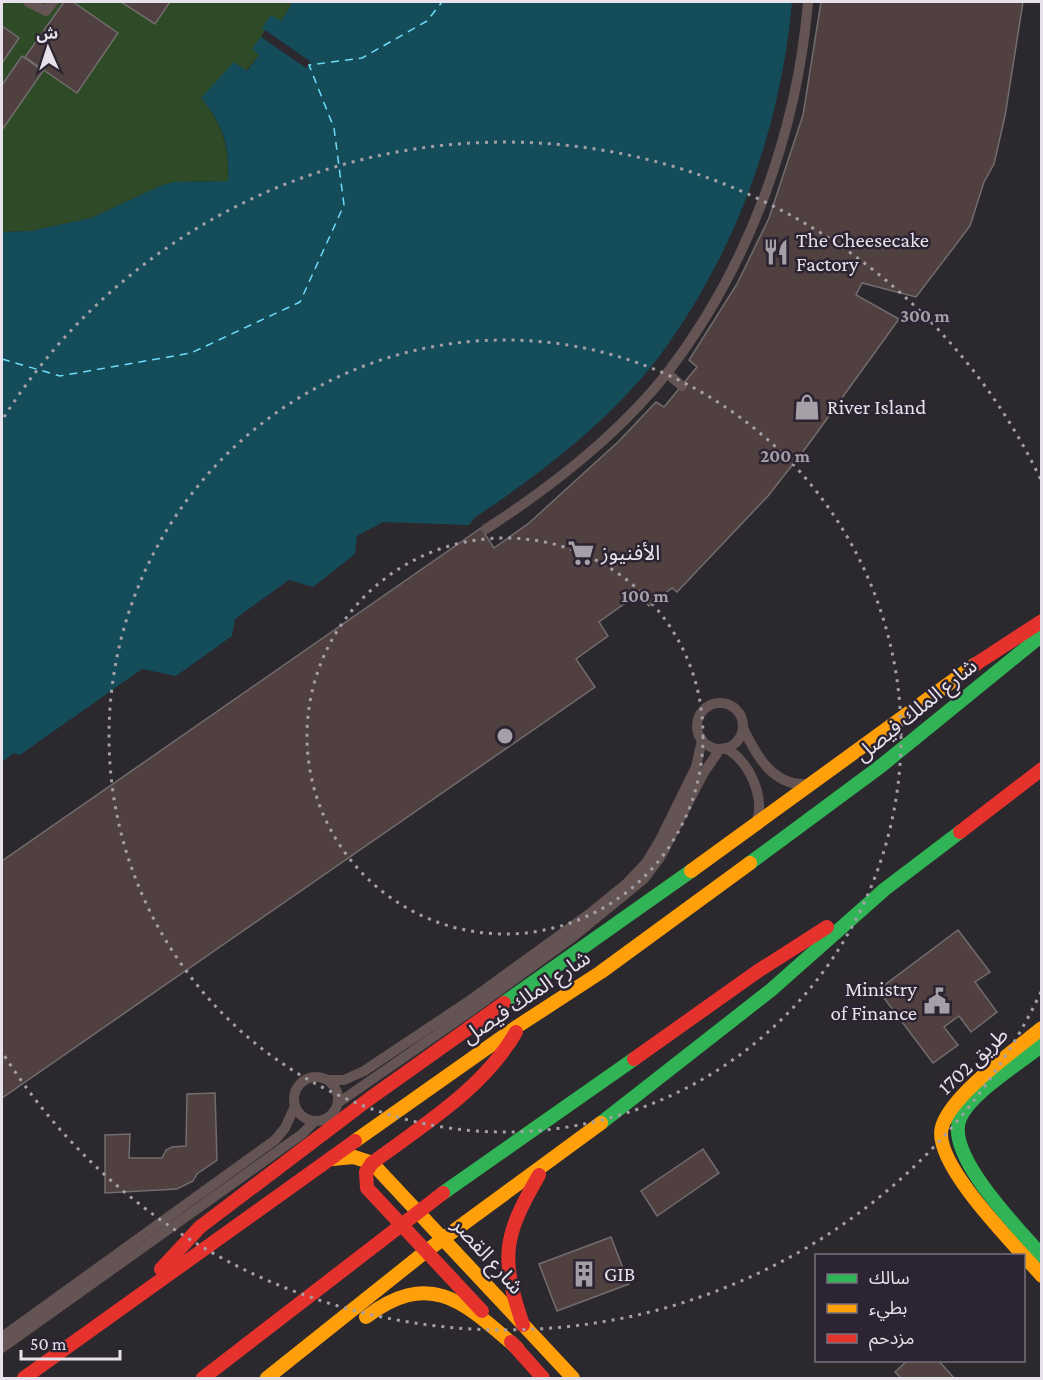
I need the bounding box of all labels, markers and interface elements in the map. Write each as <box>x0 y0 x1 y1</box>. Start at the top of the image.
north arrow <box>18 18 78 78</box>
text: ش <box>36 24 59 44</box>
place label: The Cheesecake Factory <box>796 228 929 276</box>
restaurant icon: The Cheesecake Factory <box>761 237 791 267</box>
text: 300 m <box>900 306 950 326</box>
shop icon: River Island <box>792 392 822 422</box>
place label: River Island <box>827 395 926 419</box>
text: 200 m <box>760 446 811 466</box>
supermarket icon: الأفنيوز <box>566 538 596 568</box>
place label: الأفنيوز <box>600 541 660 565</box>
text: 100 m <box>621 586 669 606</box>
street label: شارع الملك فيصل <box>850 654 984 769</box>
centre of rings <box>495 726 515 746</box>
street label: شارع الملك فيصل <box>457 945 596 1051</box>
place label: Ministry of Finance <box>831 977 917 1025</box>
public building icon: Ministry of Finance <box>922 986 952 1016</box>
street label: طريق 1702 <box>933 1023 1014 1100</box>
street label: شارع القصر <box>445 1212 528 1301</box>
legend <box>815 1254 1025 1362</box>
building icon: GIB <box>569 1259 599 1289</box>
place label: GIB <box>604 1262 635 1286</box>
text: سالك <box>869 1268 910 1288</box>
text: بطيء <box>869 1298 907 1321</box>
scale bar <box>21 1323 120 1361</box>
text: مزدحم <box>869 1328 914 1351</box>
text: 50 m <box>30 1334 67 1354</box>

